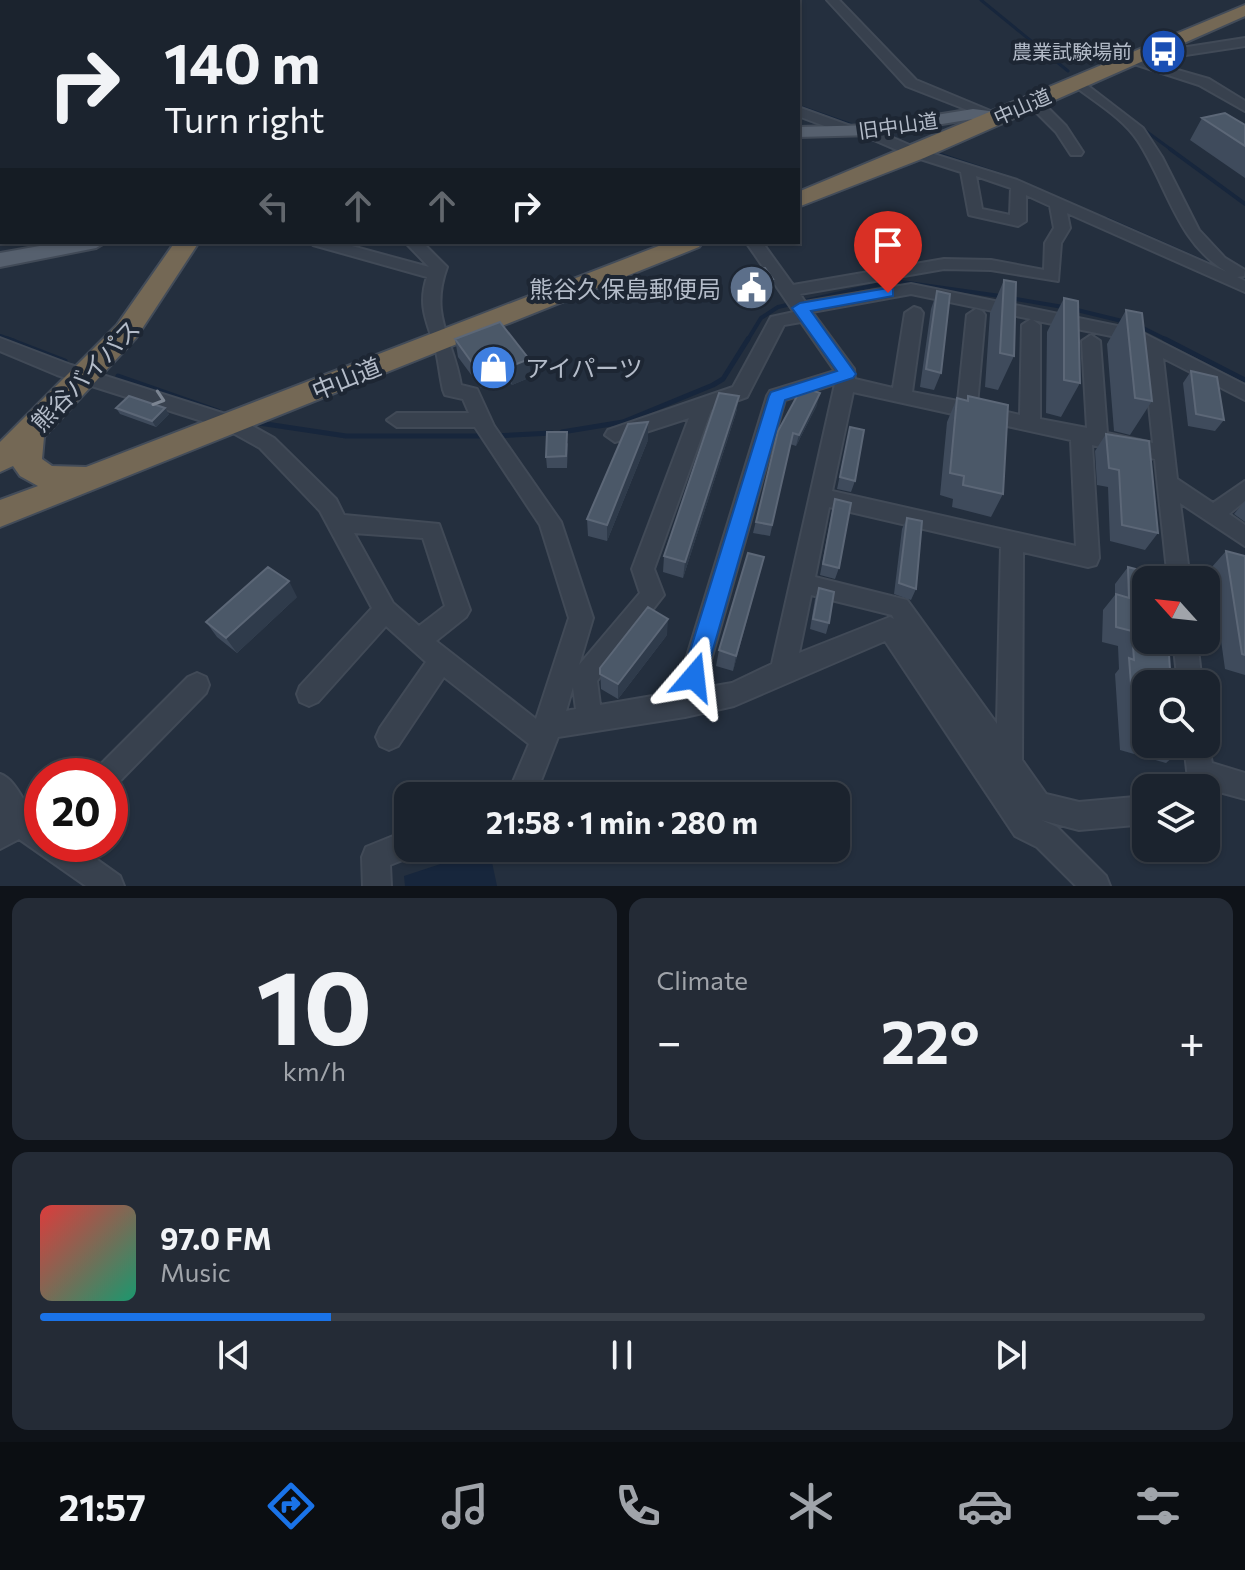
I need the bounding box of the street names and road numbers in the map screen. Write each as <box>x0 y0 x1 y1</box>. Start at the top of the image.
street label: 中山道 <box>990 83 1054 129</box>
street label: 旧中山道 <box>857 108 939 142</box>
street label: 熊谷バイパス <box>25 313 145 437</box>
street label: 中山道 <box>307 351 385 405</box>

